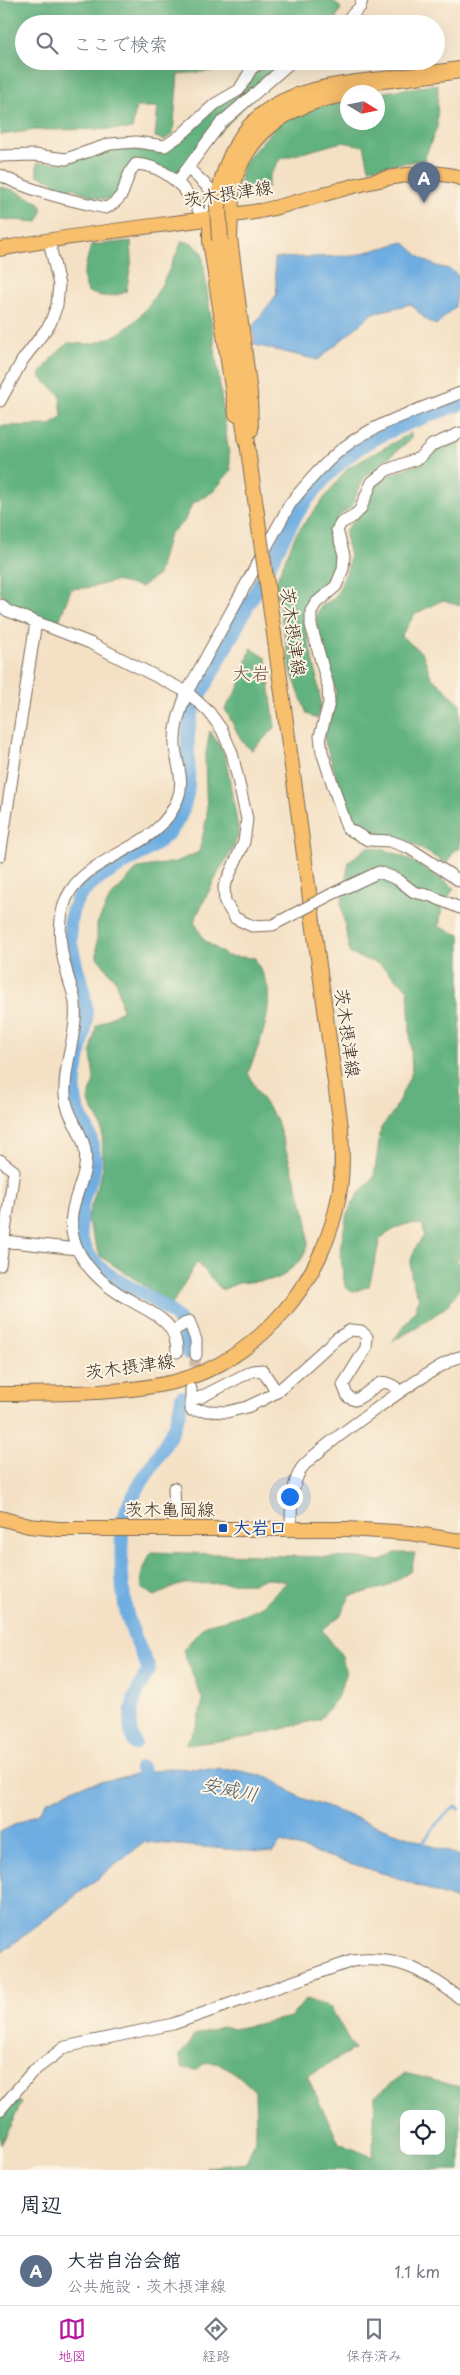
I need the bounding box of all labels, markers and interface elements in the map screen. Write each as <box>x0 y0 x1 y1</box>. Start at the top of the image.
search box <box>15 15 445 70</box>
icon: search <box>33 29 61 57</box>
text: ここで検索 <box>73 29 168 57</box>
north arrow <box>340 85 385 130</box>
pin: A <box>408 162 440 203</box>
street label: 茨木摂津線 <box>181 172 274 213</box>
street label: 茨木摂津線 <box>275 585 314 678</box>
district label: 大岩 <box>232 658 270 686</box>
street label: 茨木摂津線 <box>329 986 368 1079</box>
street label: 茨木摂津線 <box>83 1346 176 1385</box>
your location <box>277 1484 303 1510</box>
street label: 茨木亀岡線 <box>125 1495 215 1522</box>
place label: 大岩口 <box>233 1513 287 1540</box>
marker: 大岩口 <box>217 1522 229 1534</box>
water label: 安威川 <box>199 1768 261 1808</box>
map controls <box>400 2110 445 2155</box>
button: locate <box>400 2110 445 2155</box>
text: 周辺 <box>20 2187 62 2219</box>
text: 大岩自治会館 <box>67 2245 181 2273</box>
text: A <box>30 2259 42 2283</box>
text: 1.1 km <box>394 2259 440 2283</box>
text: 公共施設 · 茨木摂津線 <box>67 2273 226 2297</box>
tab: 地図 <box>58 2315 86 2366</box>
tab: 経路 <box>202 2315 230 2366</box>
tab: 保存済み <box>346 2315 402 2366</box>

